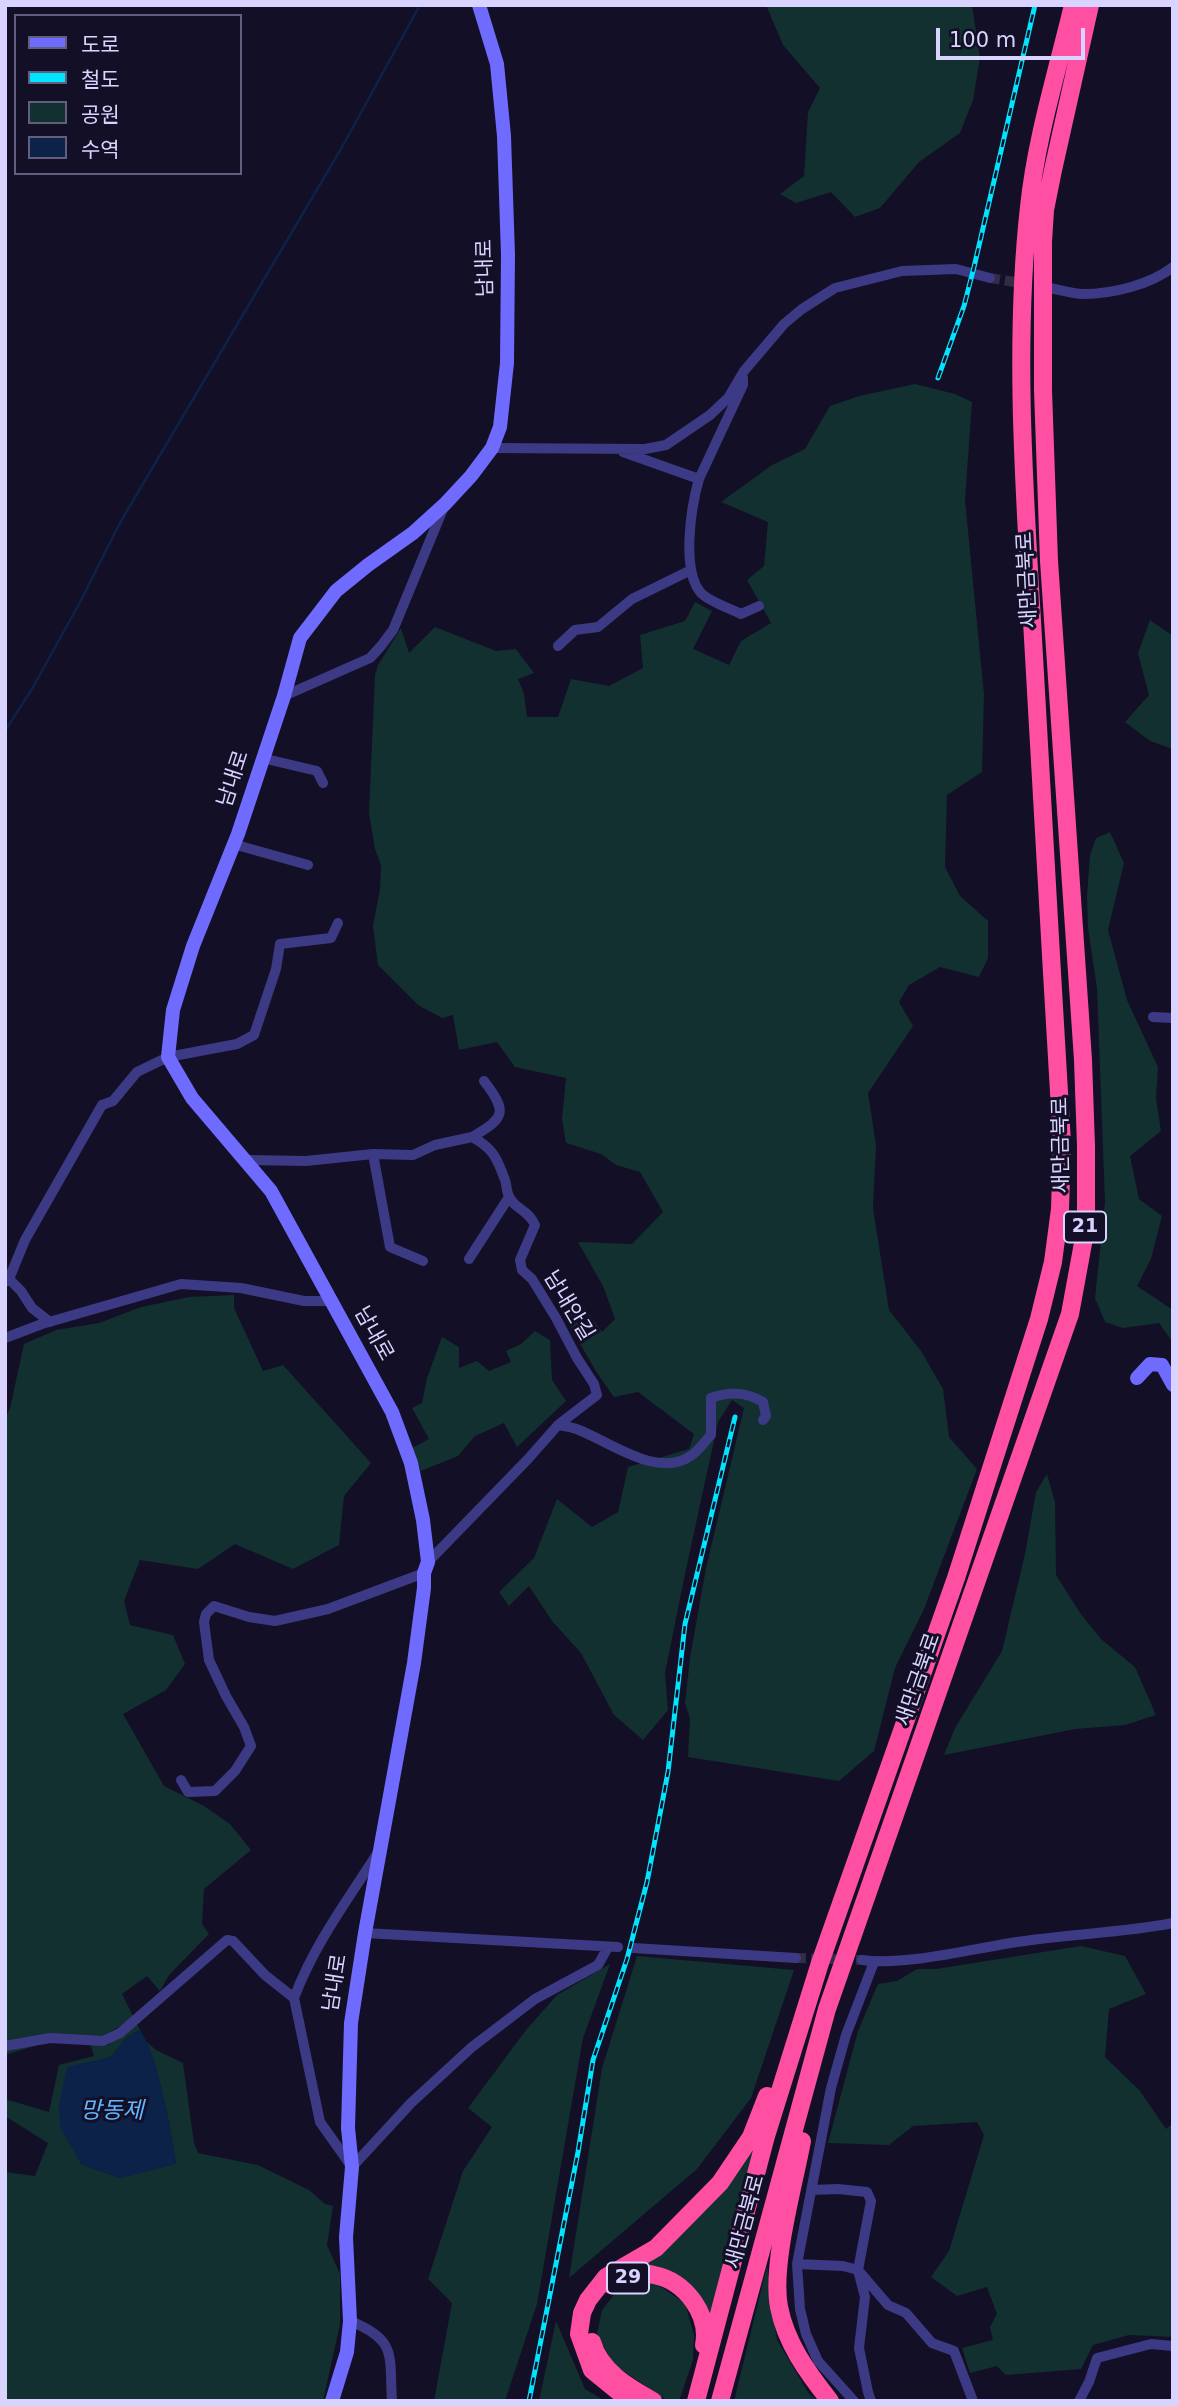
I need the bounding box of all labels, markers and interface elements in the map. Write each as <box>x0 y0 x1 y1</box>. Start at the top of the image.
legend <box>14 14 242 175</box>
scale bar <box>940 14 1089 58</box>
text: 100 m <box>949 28 1016 52</box>
text: 도로 <box>81 33 120 57</box>
text: 철도 <box>81 68 120 92</box>
text: 공원 <box>81 103 120 127</box>
text: 수역 <box>81 138 120 162</box>
street label: 남내로 <box>473 239 499 297</box>
street label: 새만금북로 <box>1013 531 1043 629</box>
street label: 남내로 <box>213 748 255 810</box>
street label: 새만금북로 <box>1049 1096 1075 1194</box>
road number: 21 <box>1064 1212 1106 1242</box>
street label: 남내안길 <box>537 1266 599 1346</box>
street label: 남내로 <box>348 1303 398 1365</box>
street label: 새만금북로 <box>891 1630 947 1730</box>
street label: 남내로 <box>319 1952 353 2014</box>
water label: 망동제 <box>80 2098 144 2126</box>
street label: 새만금북로 <box>721 2172 771 2272</box>
road number: 29 <box>607 2262 649 2294</box>

